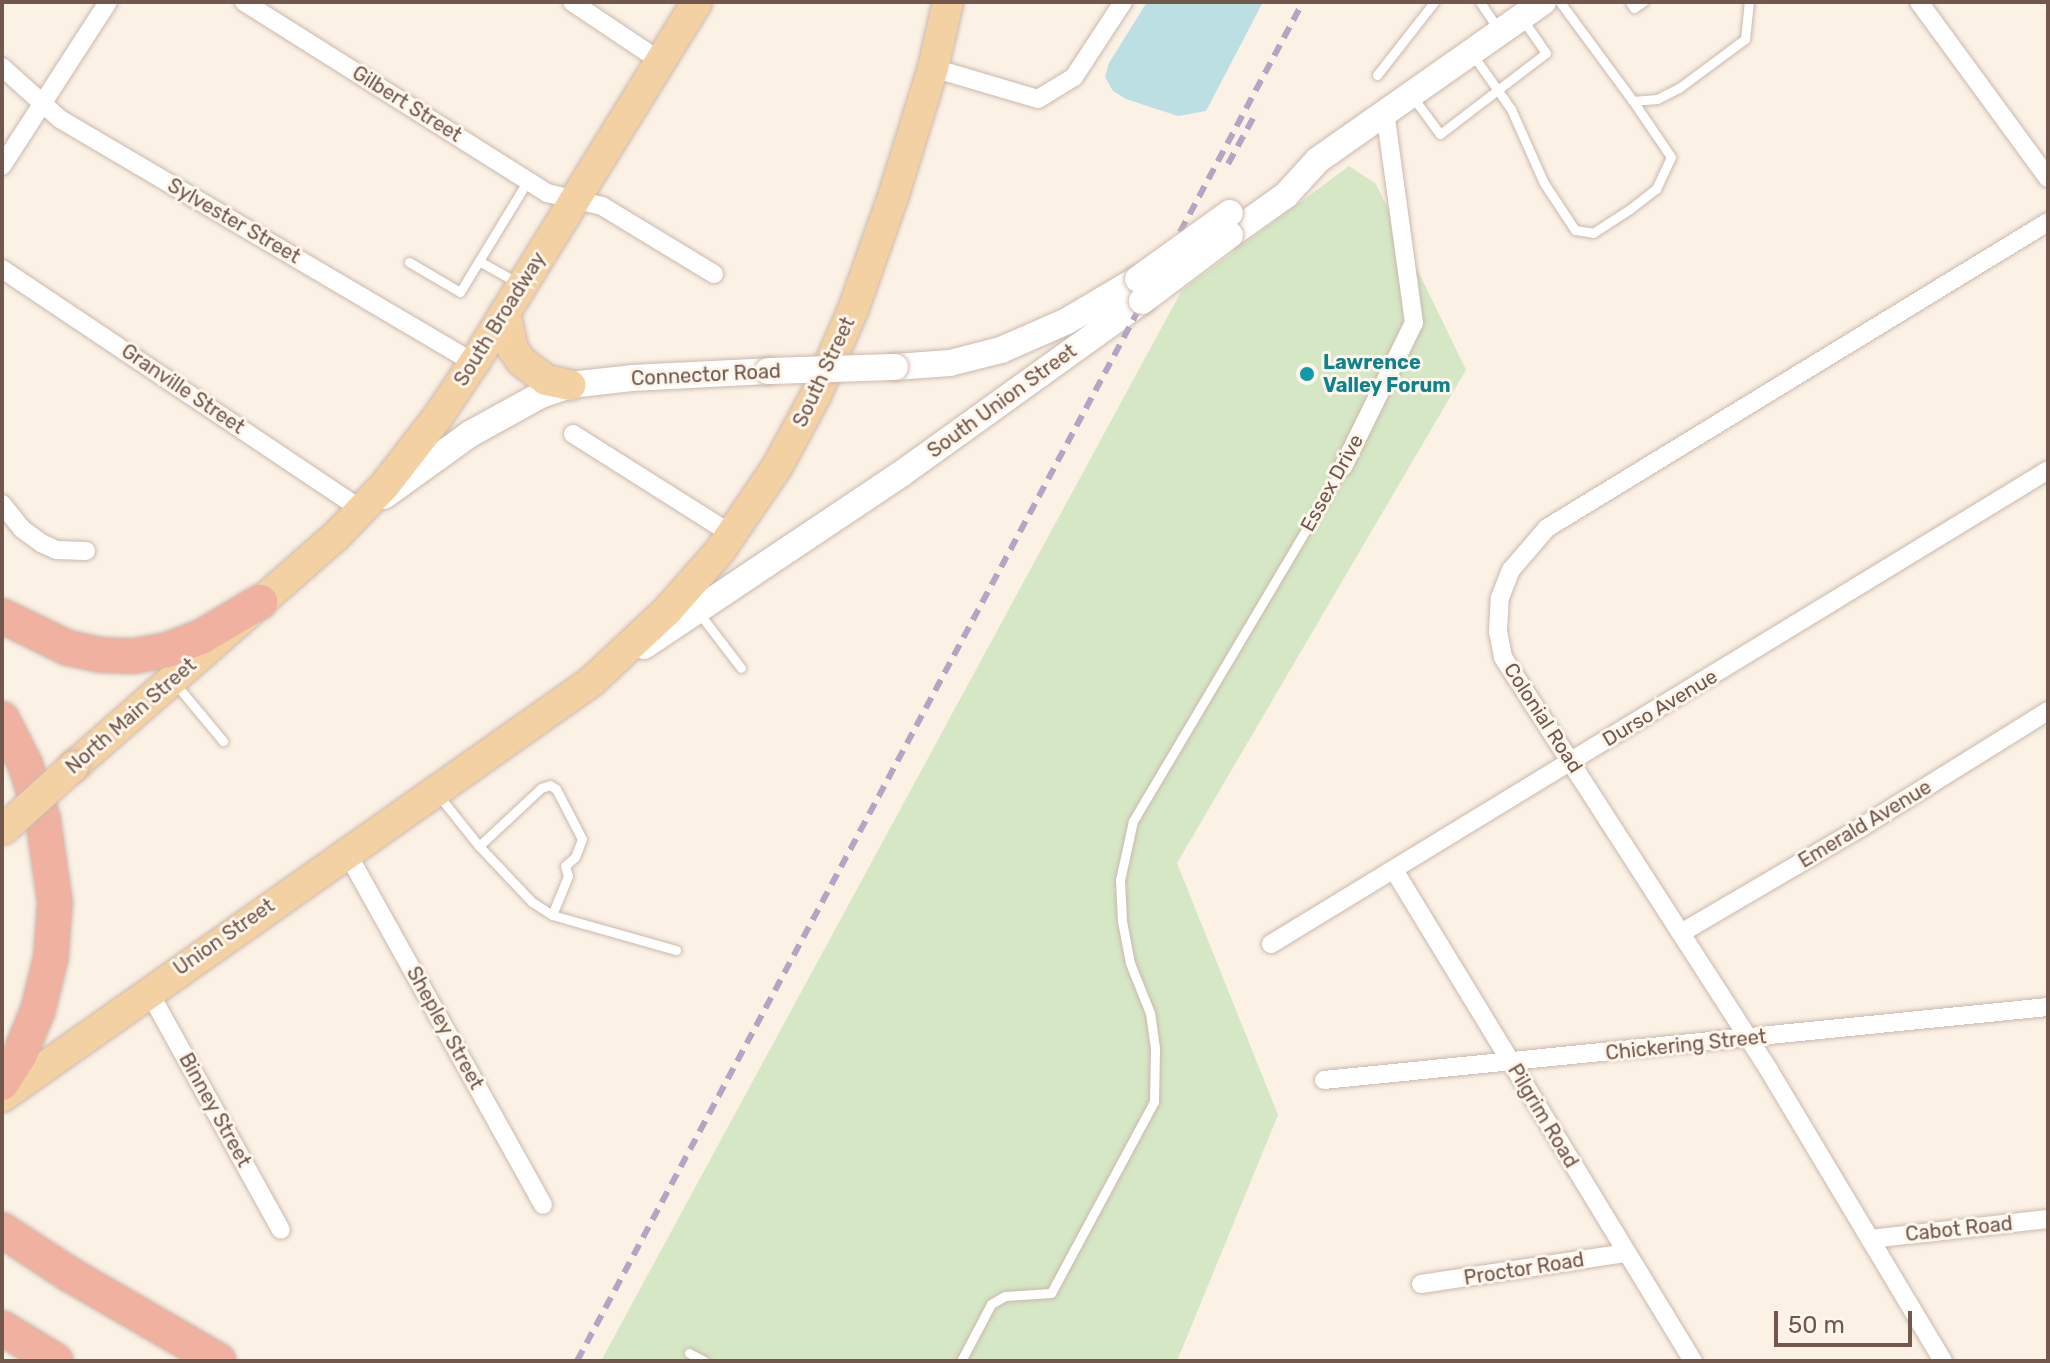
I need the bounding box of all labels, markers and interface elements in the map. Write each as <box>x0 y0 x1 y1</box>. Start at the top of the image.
street label: Gilbert Street <box>348 61 466 147</box>
street label: Sylvester Street <box>163 173 305 269</box>
street label: South Broadway <box>449 247 551 391</box>
street label: South Street <box>788 313 860 431</box>
street label: Granville Street <box>117 339 249 439</box>
street label: South Union Street <box>923 339 1081 463</box>
place label: Lawrence Valley Forum <box>1323 350 1451 397</box>
street label: Connector Road <box>630 359 782 391</box>
marker: Lawrence Valley Forum <box>1298 365 1316 383</box>
street label: Essex Drive <box>1295 430 1369 536</box>
street label: North Main Street <box>61 653 201 779</box>
street label: Colonial Road <box>1499 659 1587 777</box>
street label: Durso Avenue <box>1598 664 1722 752</box>
street label: Emerald Avenue <box>1794 775 1936 873</box>
street label: Union Street <box>169 894 279 980</box>
street label: Shepley Street <box>401 962 489 1094</box>
street label: Chickering Street <box>1604 1025 1768 1065</box>
street label: Binney Street <box>174 1049 256 1171</box>
street label: Pilgrim Road <box>1503 1060 1583 1172</box>
street label: Cabot Road <box>1904 1211 2014 1247</box>
street label: Proctor Road <box>1462 1248 1586 1290</box>
scale bar <box>1778 1295 1916 1345</box>
text: 50 m <box>1788 1311 1845 1339</box>

